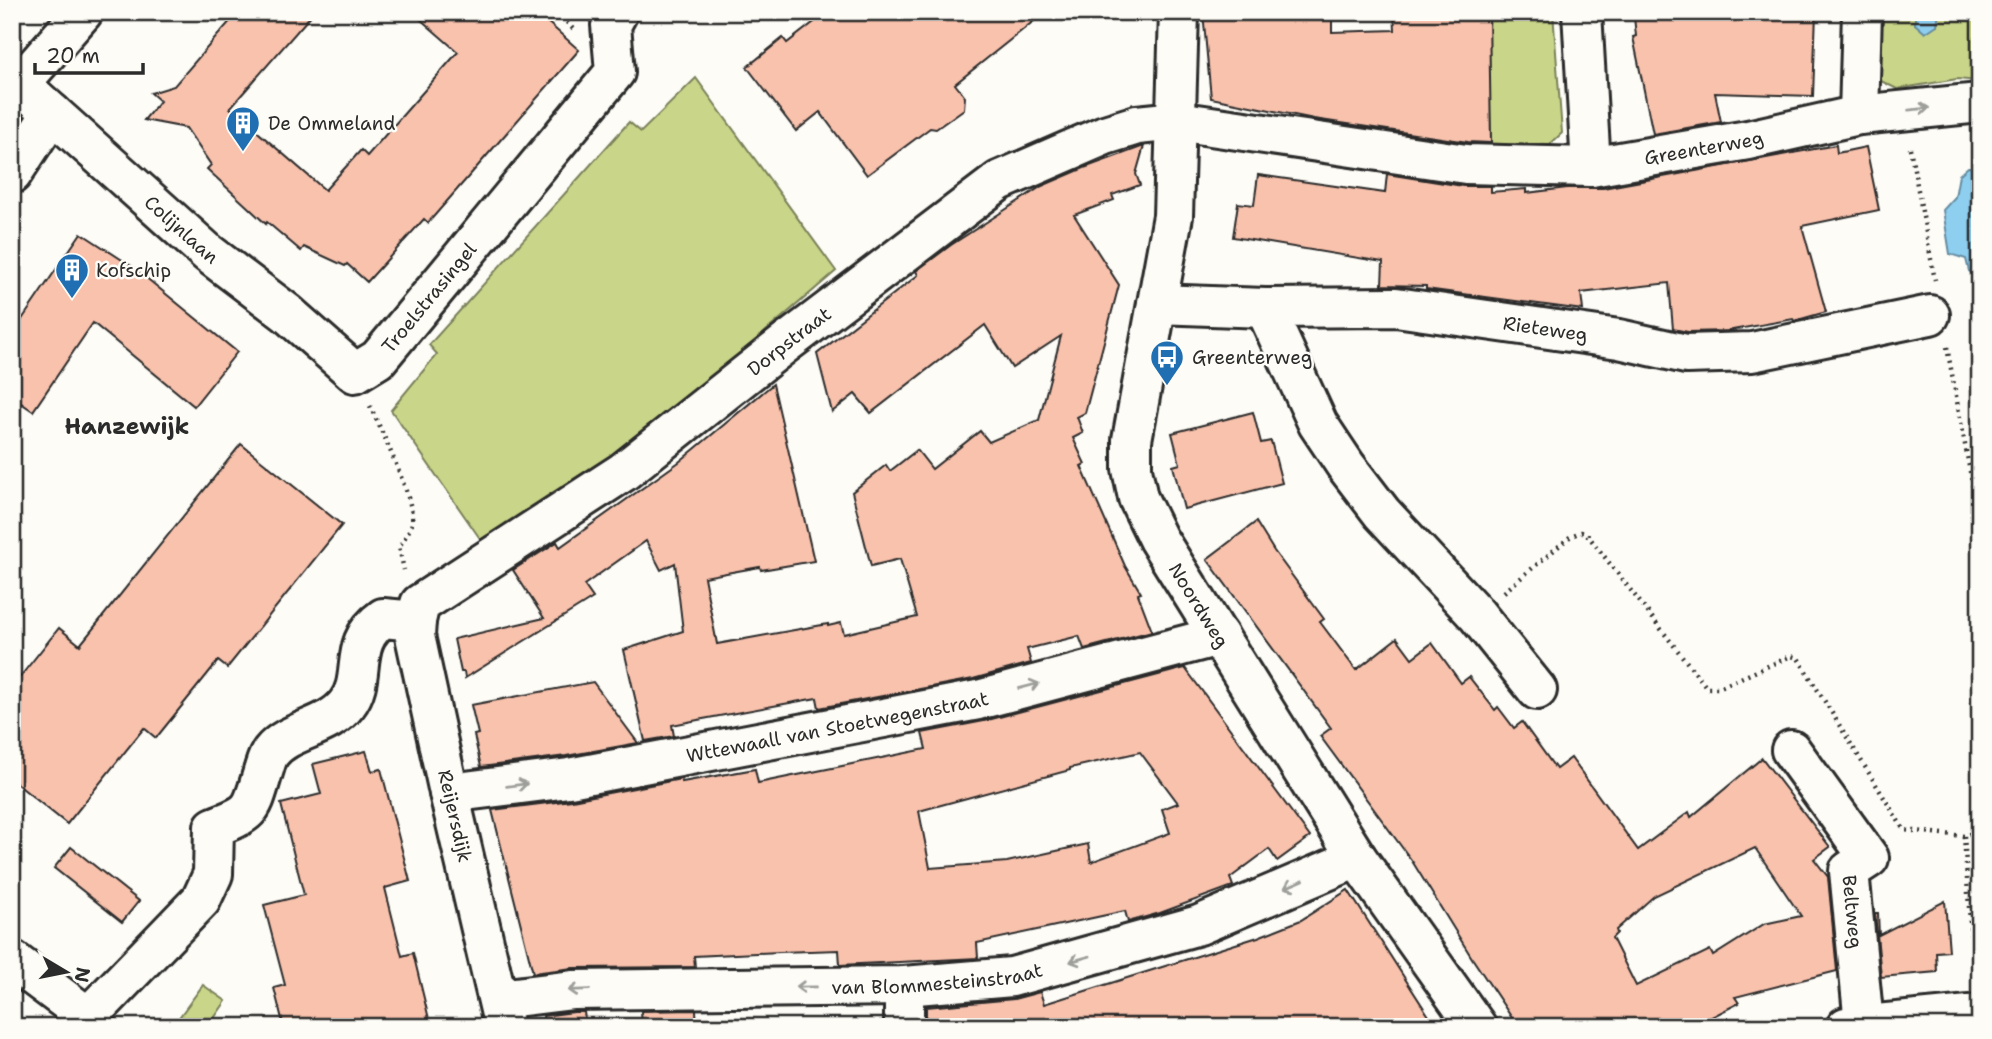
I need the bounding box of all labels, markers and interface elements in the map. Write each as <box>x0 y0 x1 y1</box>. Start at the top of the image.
scale bar <box>35 32 144 76</box>
text: 20 m <box>46 42 100 70</box>
one-way arrow <box>1907 102 1930 115</box>
building icon: De Ommeland <box>224 104 262 153</box>
place label: De Ommeland <box>268 111 396 136</box>
street label: Greenterweg <box>1642 124 1766 170</box>
street label: Colijnlaan <box>139 190 224 269</box>
street label: Troelstrasingel <box>376 237 482 358</box>
building icon: Kofschip <box>53 251 91 300</box>
place label: Kofschip <box>96 258 171 283</box>
street label: Dorpstraat <box>742 301 836 381</box>
street label: Rieteweg <box>1501 310 1589 347</box>
bus stop icon: Greenterweg <box>1148 338 1186 387</box>
place label: Greenterweg <box>1192 345 1312 370</box>
district label: Hanzewijk <box>65 411 189 441</box>
street label: Noordweg <box>1163 558 1235 652</box>
one-way arrow <box>1017 679 1040 692</box>
street label: Wttewaall van Stoetwegenstraat <box>684 685 991 768</box>
street label: Reijersdijk <box>432 767 478 865</box>
one-way arrow <box>505 778 528 791</box>
street label: Beltweg <box>1837 874 1869 950</box>
one-way arrow <box>1284 879 1306 892</box>
north arrow <box>32 937 102 1007</box>
one-way arrow <box>1069 953 1091 966</box>
street label: van Blommesteinstraat <box>831 957 1045 999</box>
text: N <box>69 965 96 984</box>
one-way arrow <box>795 980 818 994</box>
one-way arrow <box>567 983 590 996</box>

